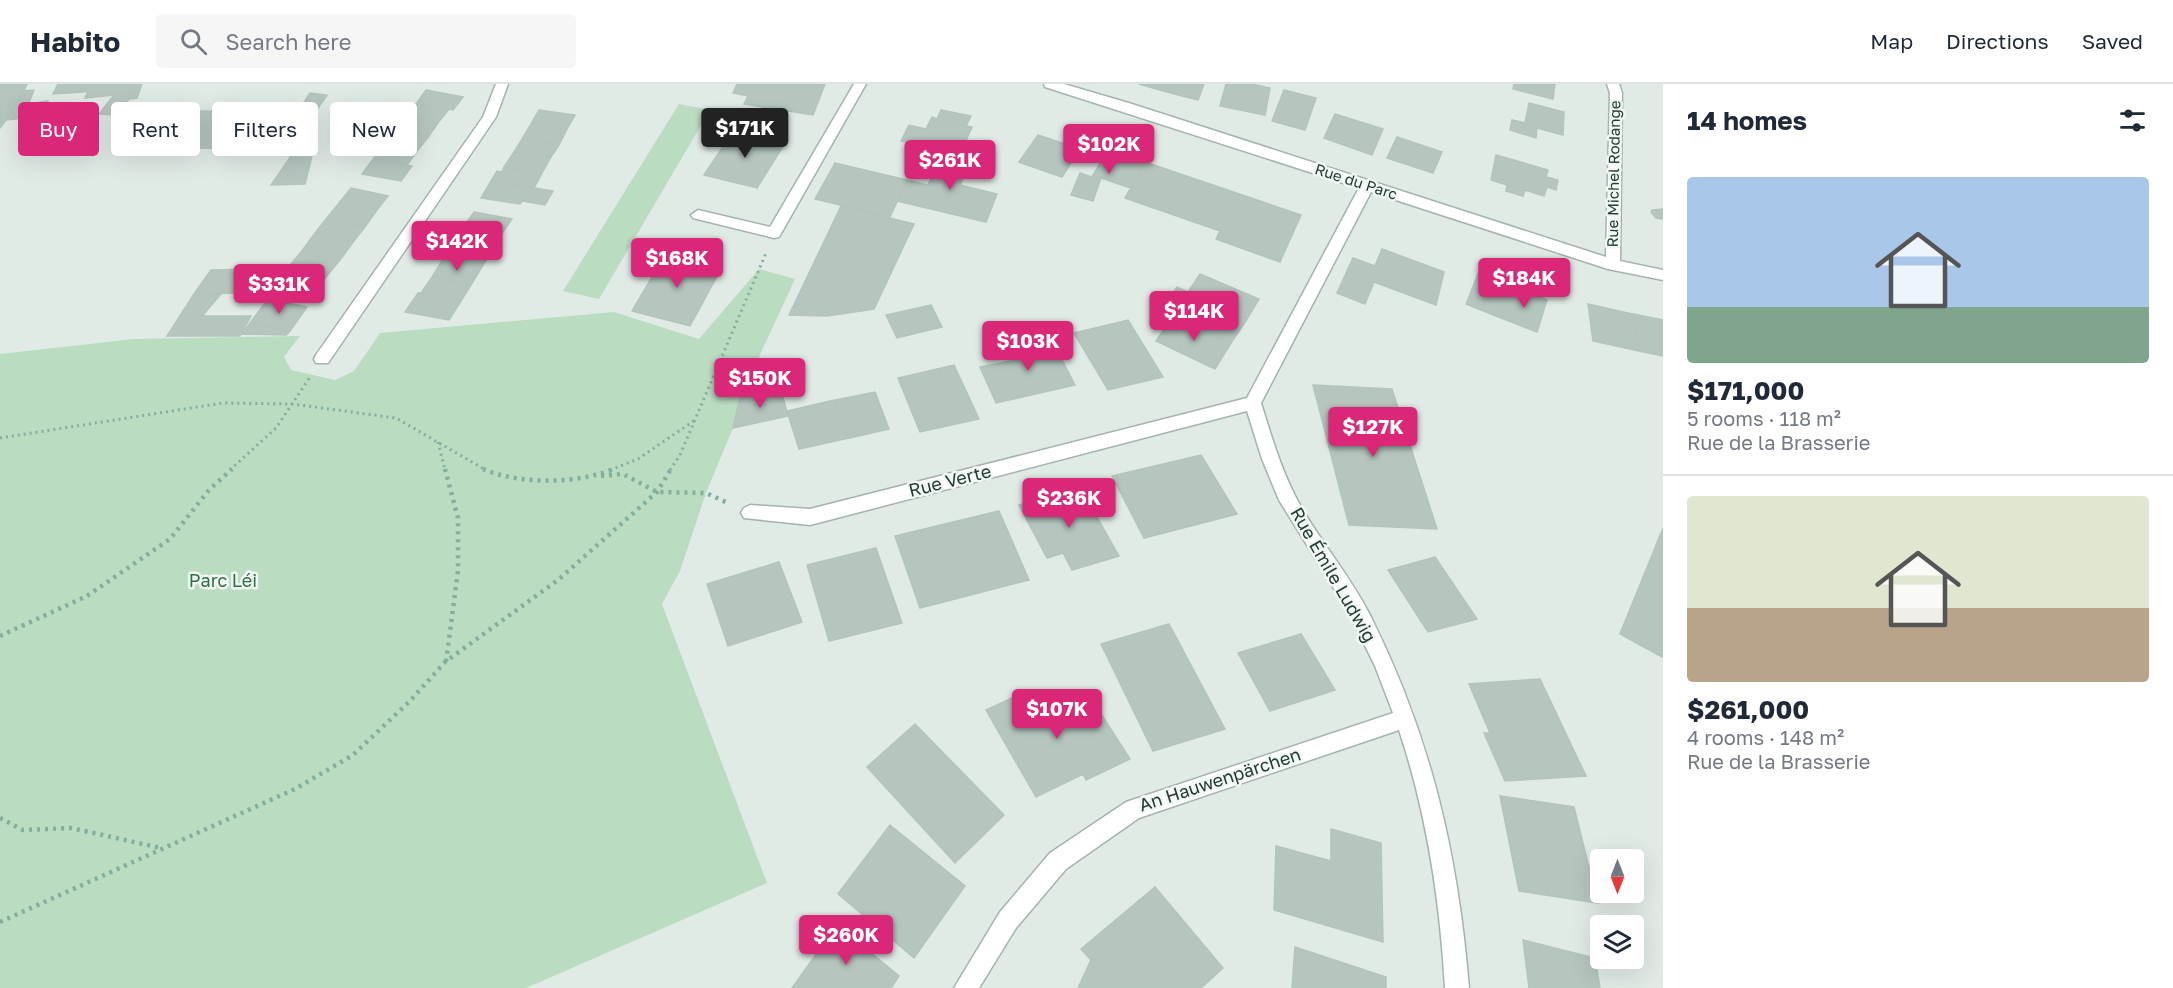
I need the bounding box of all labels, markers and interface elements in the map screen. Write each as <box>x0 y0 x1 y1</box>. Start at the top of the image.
search box <box>156 14 576 68</box>
text: Habito <box>30 25 120 58</box>
icon: search <box>177 25 210 58</box>
text: Search here <box>225 28 351 55</box>
text: Map <box>1870 28 1913 54</box>
text: Directions <box>1946 28 2049 54</box>
text: Saved <box>2082 28 2143 54</box>
street label: Rue Michel Rodange <box>1603 100 1623 248</box>
chip: Buy <box>18 102 99 156</box>
chip: Rent <box>111 102 200 156</box>
chip: Filters <box>212 102 318 156</box>
chip: New <box>330 102 417 156</box>
icon: filters <box>2116 104 2149 137</box>
text: 14 homes <box>1687 105 1807 136</box>
pin: $171K <box>703 108 787 159</box>
text: $171K <box>715 115 775 139</box>
pin: $102K <box>1067 124 1151 175</box>
text: $102K <box>1077 131 1141 155</box>
pin: $261K <box>908 140 992 191</box>
text: $261K <box>918 147 982 171</box>
street label: Rue du Parc <box>1313 159 1400 203</box>
icon: home <box>1864 216 1972 324</box>
pin: $142K <box>415 221 499 272</box>
text: $142K <box>426 228 488 252</box>
pin: $168K <box>635 238 719 289</box>
text: $168K <box>645 245 709 269</box>
pin: $184K <box>1482 258 1566 309</box>
pin: $331K <box>237 264 321 315</box>
text: $184K <box>1492 265 1556 289</box>
text: $331K <box>248 271 310 295</box>
pin: $114K <box>1152 291 1236 342</box>
text: $114K <box>1164 298 1225 322</box>
pin: $103K <box>986 321 1070 372</box>
text: $103K <box>996 328 1060 352</box>
pin: $150K <box>718 358 802 409</box>
text: $150K <box>728 365 792 389</box>
text: $171,000 <box>1687 375 1804 406</box>
text: 5 rooms · 118 m² <box>1687 406 1841 430</box>
pin: $127K <box>1331 407 1415 458</box>
text: $127K <box>1342 414 1404 438</box>
text: Rue de la Brasserie <box>1687 430 1870 454</box>
street label: Rue Verte <box>906 459 993 501</box>
pin: $236K <box>1027 478 1111 529</box>
text: $236K <box>1037 485 1102 509</box>
street label: Rue Émile Ludwig <box>1286 503 1381 646</box>
icon: home <box>1864 535 1972 643</box>
park label: Parc Léi <box>189 569 257 591</box>
pin: $107K <box>1015 689 1099 740</box>
text: $261,000 <box>1687 694 1809 725</box>
text: $107K <box>1026 696 1088 720</box>
text: 4 rooms · 148 m² <box>1687 725 1844 749</box>
street label: An Hauwenpärchen <box>1136 743 1303 816</box>
text: Rue de la Brasserie <box>1687 749 1870 773</box>
north arrow <box>1590 849 1644 903</box>
map controls <box>1590 849 1644 969</box>
pin: $260K <box>804 915 888 966</box>
button: layers <box>1590 915 1644 969</box>
text: $260K <box>813 922 879 946</box>

